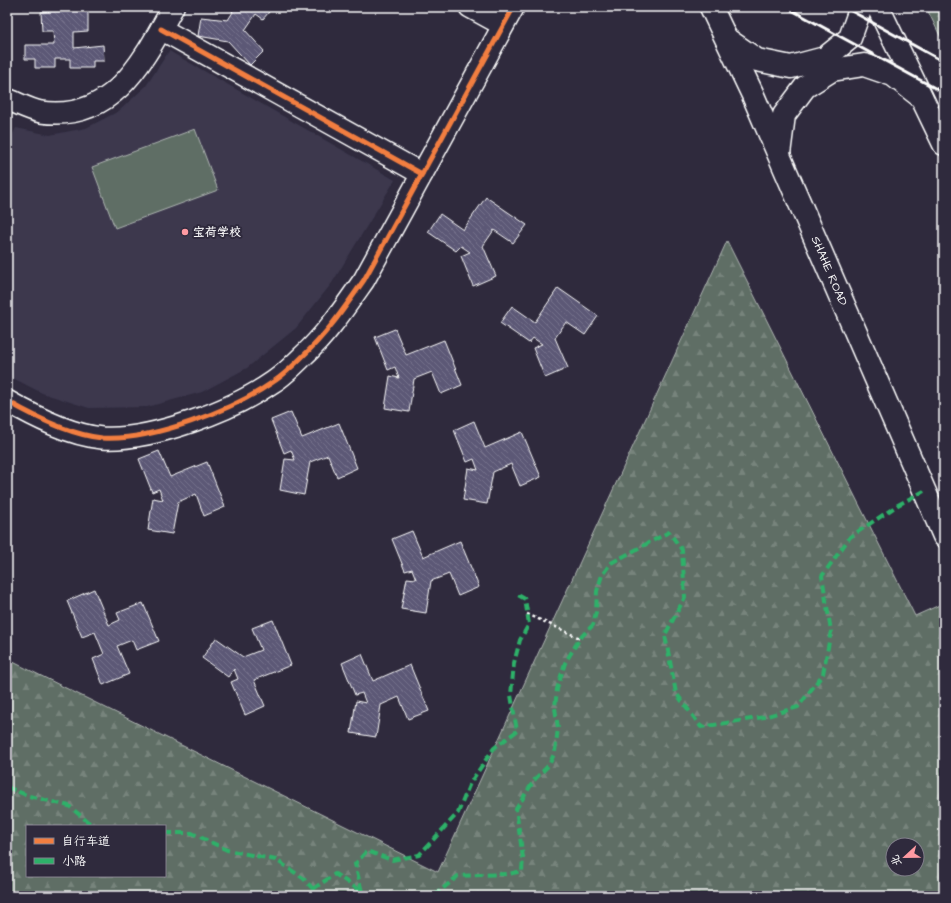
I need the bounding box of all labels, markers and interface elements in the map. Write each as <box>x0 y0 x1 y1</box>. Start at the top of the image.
place label: 宝荷学校 <box>193 224 241 241</box>
marker: 宝荷学校 <box>180 227 190 237</box>
street label: SHAHE ROAD <box>807 234 851 309</box>
legend <box>26 825 166 877</box>
text: 自行车道 <box>62 833 110 850</box>
north arrow <box>885 837 925 877</box>
text: 小路 <box>62 853 86 870</box>
text: 北 <box>887 853 905 868</box>

